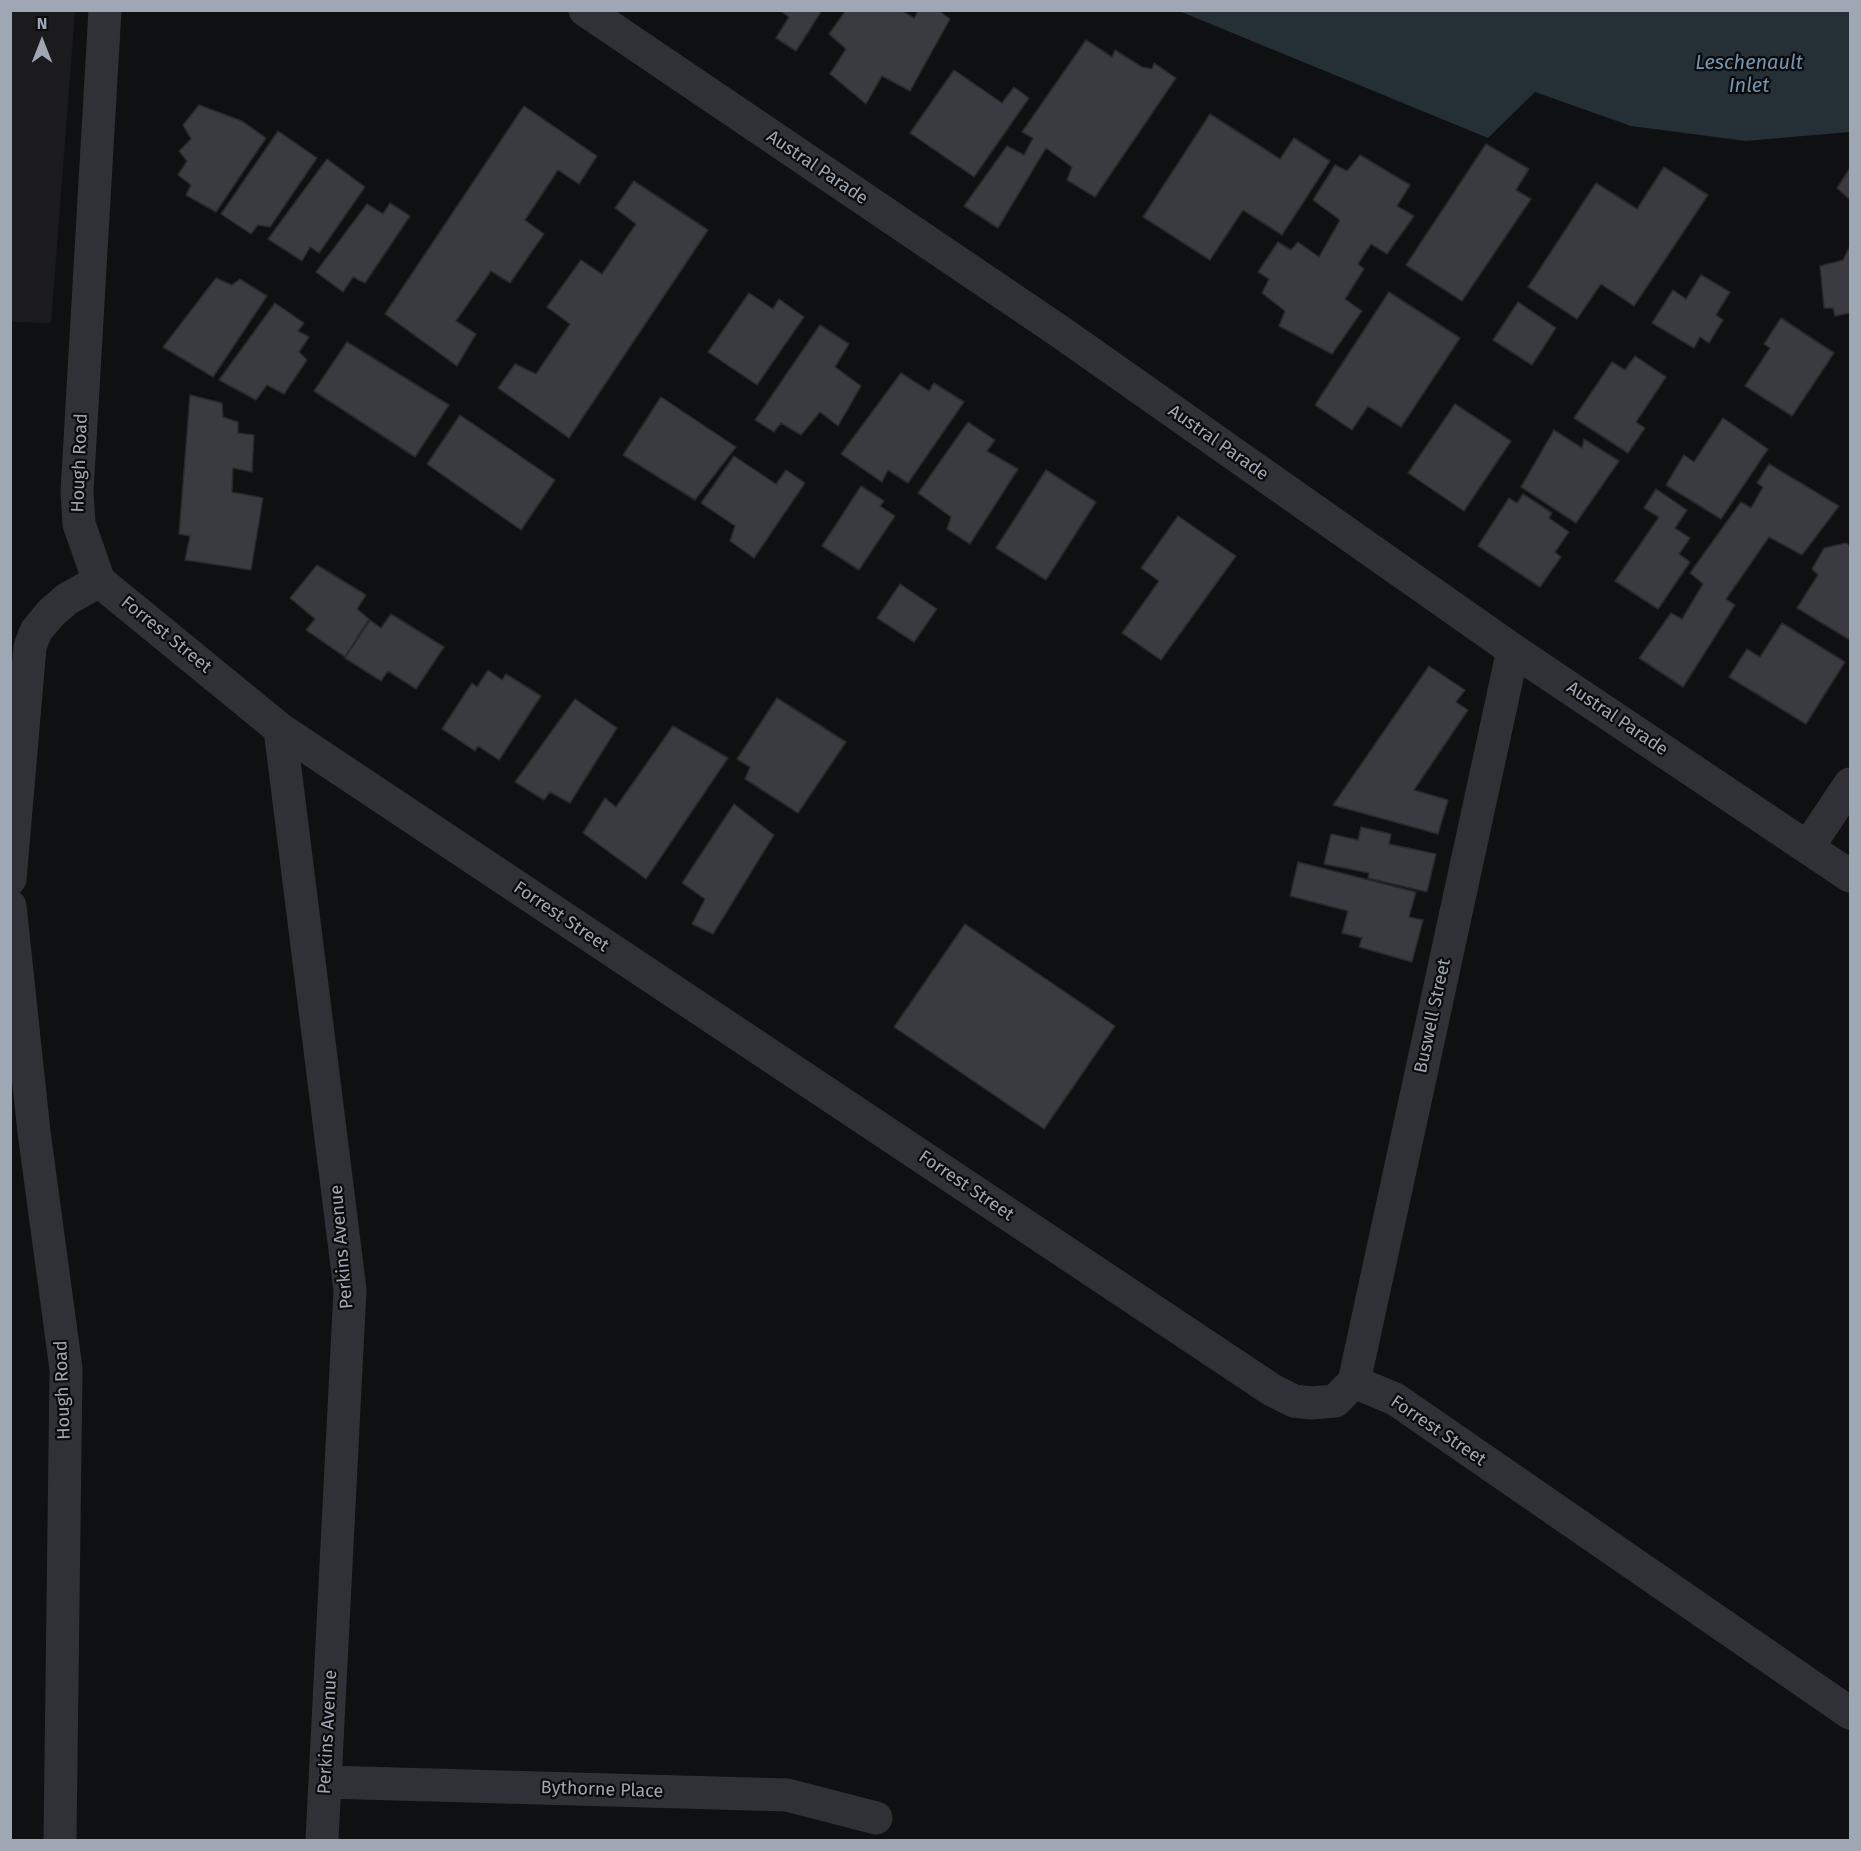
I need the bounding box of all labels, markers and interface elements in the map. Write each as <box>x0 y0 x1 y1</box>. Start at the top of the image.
north arrow <box>12 12 72 72</box>
text: N <box>37 14 47 33</box>
water label: Leschenault Inlet <box>1695 51 1803 98</box>
street label: Austral Parade <box>762 126 872 210</box>
street label: Austral Parade <box>1164 400 1272 486</box>
street label: Hough Road <box>67 413 93 513</box>
street label: Forrest Street <box>116 592 216 678</box>
street label: Austral Parade <box>1562 677 1672 761</box>
street label: Forrest Street <box>509 877 613 957</box>
street label: Buswell Street <box>1410 957 1456 1075</box>
street label: Forrest Street <box>914 1146 1018 1226</box>
street label: Perkins Avenue <box>326 1184 358 1310</box>
street label: Hough Road <box>50 1340 76 1440</box>
street label: Forrest Street <box>1386 1391 1490 1471</box>
street label: Perkins Avenue <box>314 1669 342 1795</box>
street label: Bythorne Place <box>540 1777 664 1803</box>

